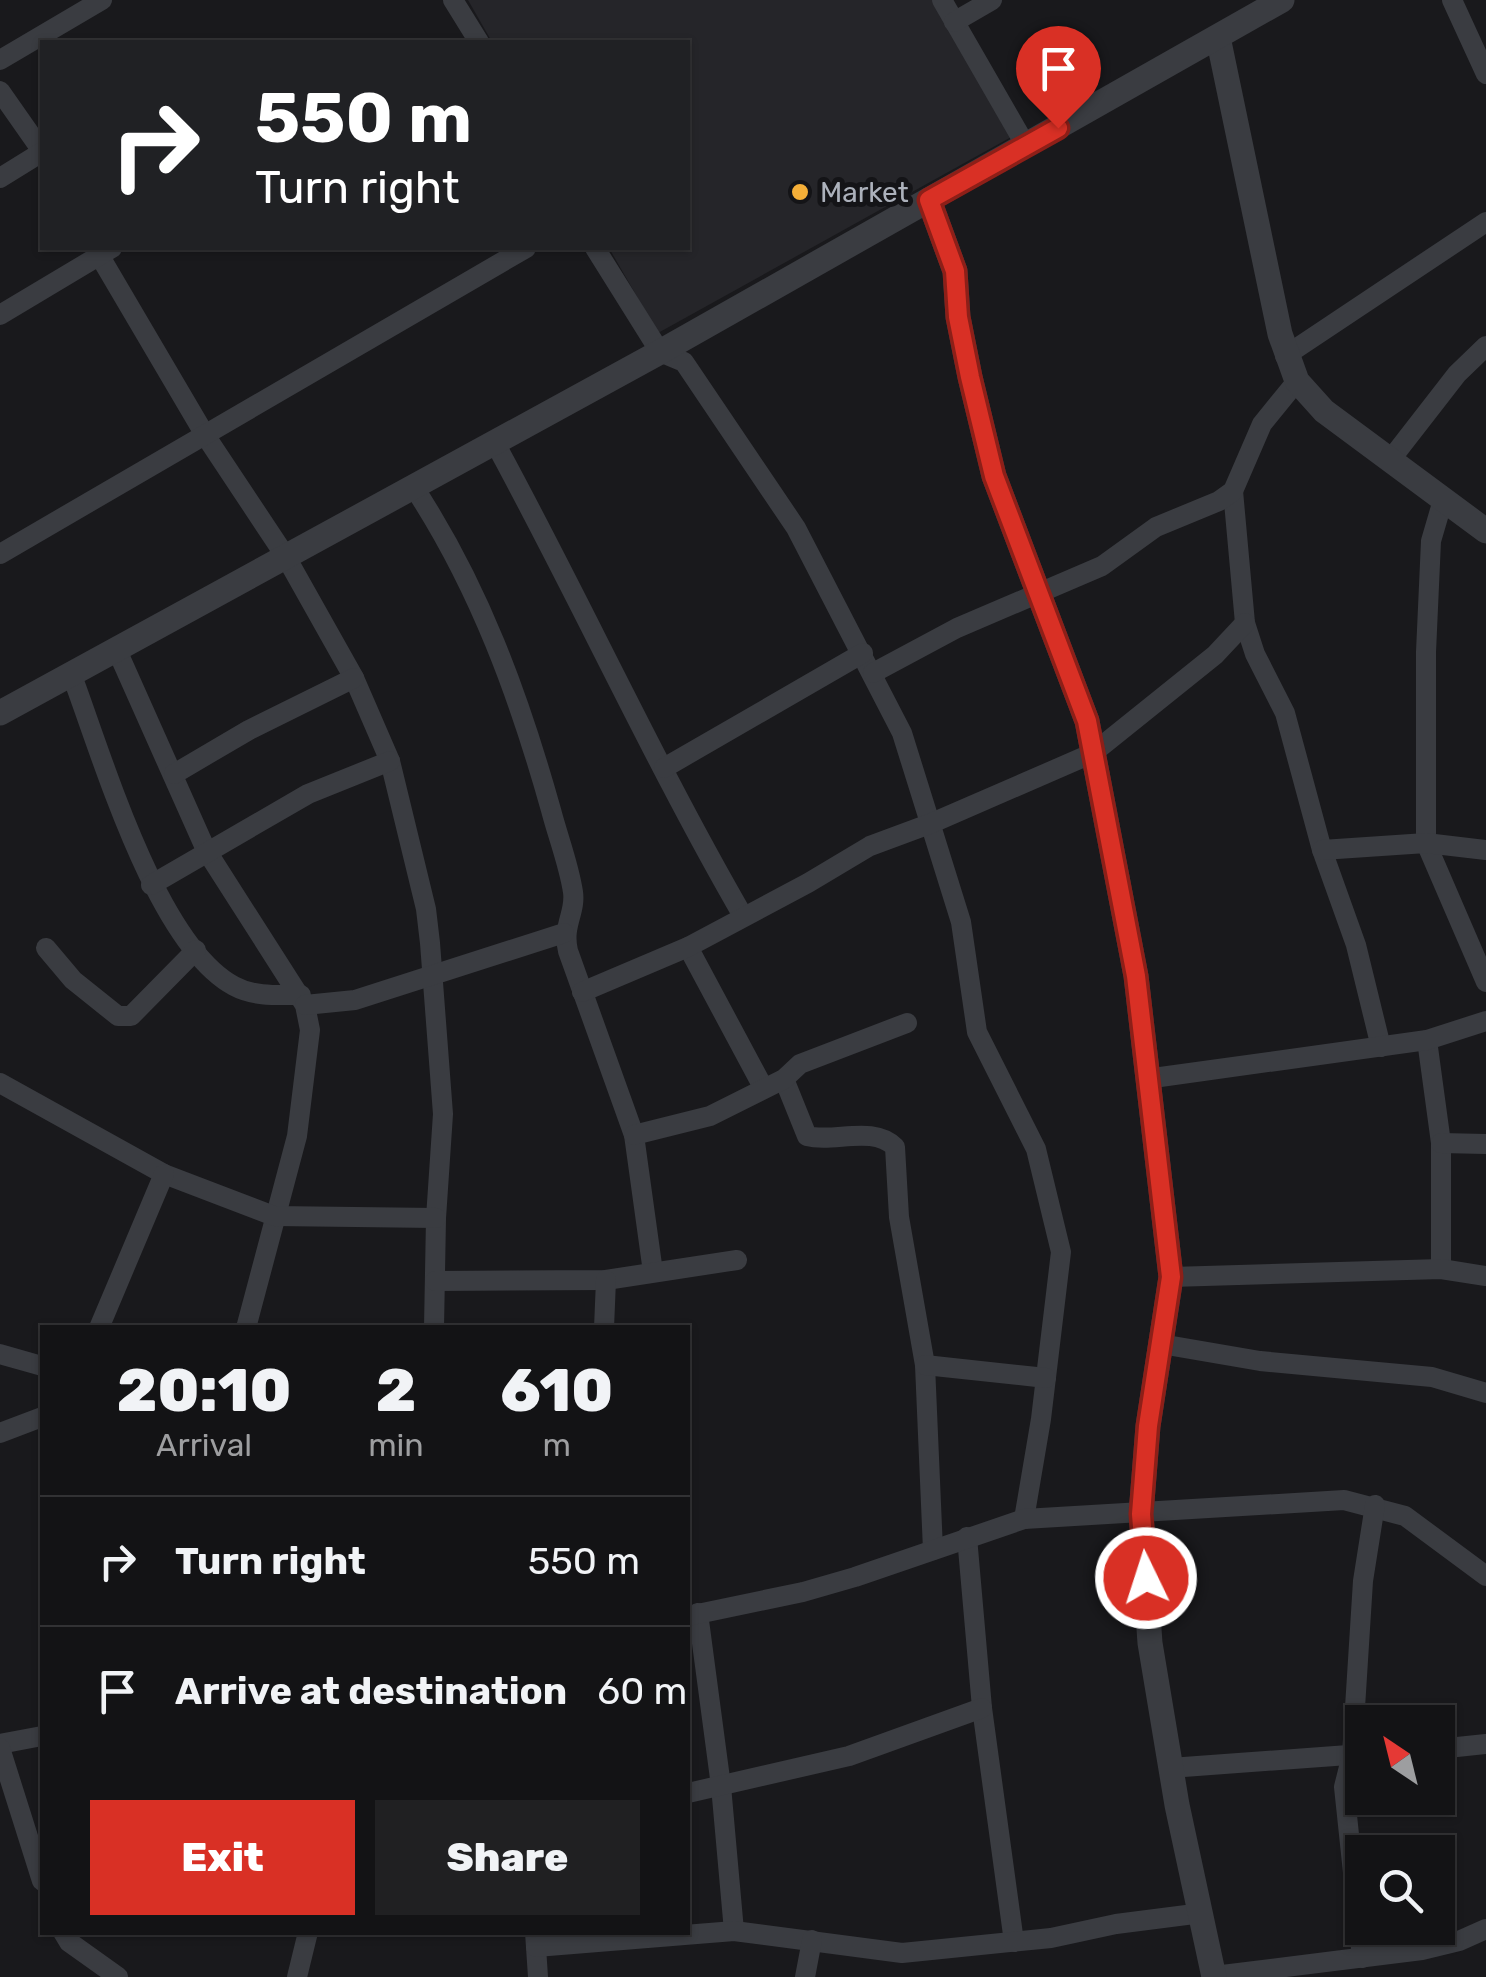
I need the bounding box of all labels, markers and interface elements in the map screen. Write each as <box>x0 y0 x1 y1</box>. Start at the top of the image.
pin <box>1016 26 1101 129</box>
icon: arrive <box>1031 41 1086 96</box>
text: 550 m <box>255 77 472 160</box>
icon: right <box>90 80 220 210</box>
text: Turn right <box>255 161 459 214</box>
place label: Market <box>820 176 909 209</box>
marker: Market <box>789 181 811 203</box>
text: 20:10 <box>117 1355 291 1426</box>
text: 2 <box>376 1355 416 1426</box>
text: 610 <box>501 1355 613 1426</box>
text: Arrival <box>156 1426 252 1464</box>
text: min <box>368 1426 424 1464</box>
text: m <box>543 1426 571 1464</box>
position arrow <box>1094 1526 1198 1630</box>
icon: right <box>90 1534 145 1589</box>
text: Turn right <box>175 1538 366 1584</box>
text: 550 m <box>528 1538 640 1584</box>
icon: arrive <box>90 1664 145 1719</box>
text: Arrive at destination <box>175 1668 567 1714</box>
text: 60 m <box>597 1668 687 1714</box>
north arrow <box>1345 1705 1455 1815</box>
map controls <box>1345 1705 1455 1945</box>
button: Exit <box>90 1800 355 1915</box>
button: Share <box>375 1800 640 1915</box>
button: search <box>1345 1835 1455 1945</box>

